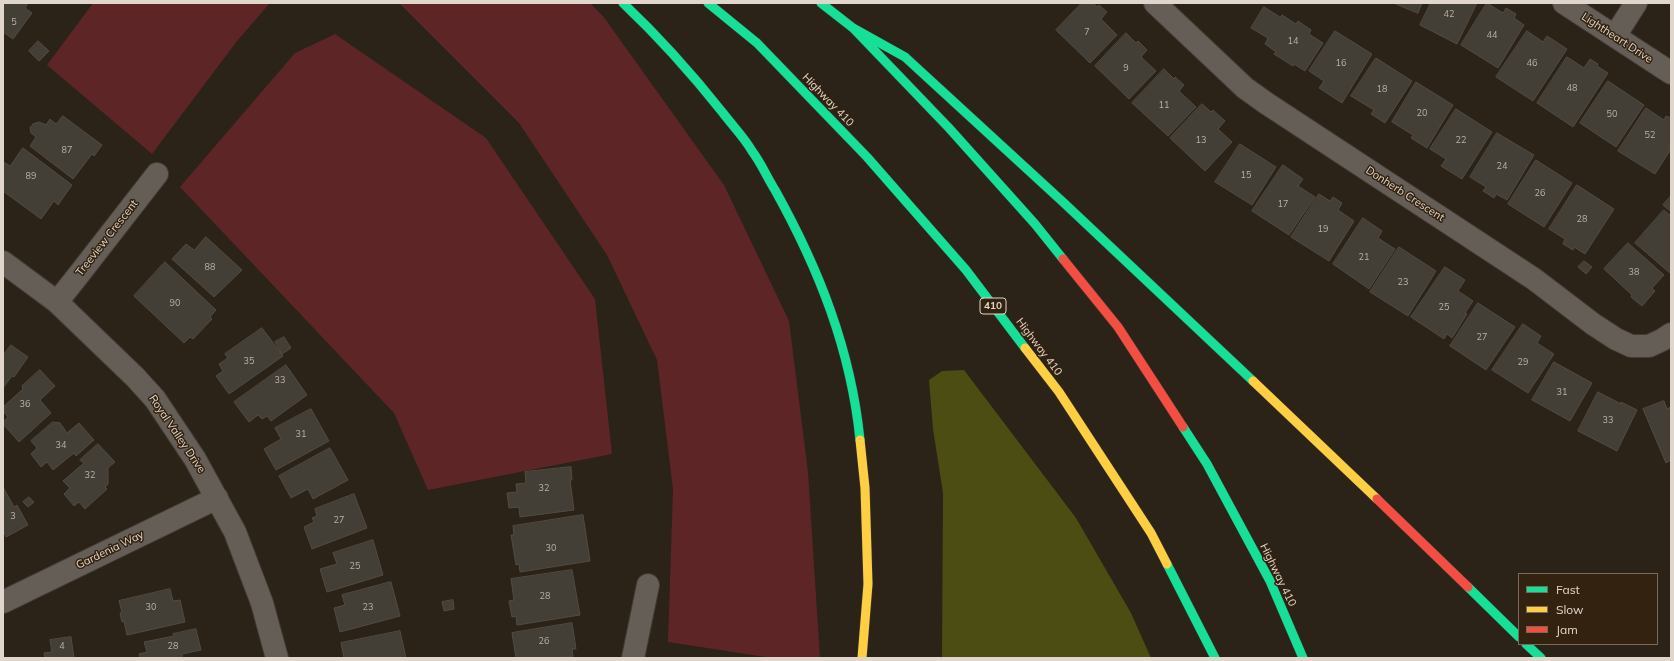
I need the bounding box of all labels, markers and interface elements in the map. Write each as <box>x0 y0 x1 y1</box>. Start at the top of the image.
house number: 42 <box>1444 9 1454 19</box>
street label: Lightheart Drive <box>1579 10 1655 66</box>
house number: 5 <box>11 17 17 27</box>
house number: 7 <box>1084 27 1090 37</box>
house number: 44 <box>1487 30 1497 40</box>
house number: 14 <box>1288 36 1298 46</box>
house number: 16 <box>1336 58 1346 68</box>
house number: 46 <box>1527 58 1537 68</box>
house number: 9 <box>1123 63 1129 73</box>
street label: Highway 410 <box>799 71 857 129</box>
house number: 48 <box>1567 83 1577 93</box>
house number: 18 <box>1377 84 1387 94</box>
house number: 11 <box>1159 100 1169 110</box>
house number: 20 <box>1417 108 1427 118</box>
house number: 50 <box>1607 109 1617 119</box>
house number: 52 <box>1645 130 1655 140</box>
house number: 13 <box>1196 135 1206 145</box>
house number: 22 <box>1456 135 1466 145</box>
house number: 87 <box>62 145 72 155</box>
house number: 24 <box>1497 161 1507 171</box>
street label: Donherb Crescent <box>1363 164 1447 224</box>
house number: 15 <box>1241 170 1251 180</box>
house number: 89 <box>26 171 36 181</box>
house number: 26 <box>1535 188 1545 198</box>
street label: Treeview Crescent <box>73 197 141 279</box>
house number: 17 <box>1278 199 1288 209</box>
house number: 28 <box>1577 214 1587 224</box>
house number: 19 <box>1318 224 1328 234</box>
house number: 21 <box>1359 252 1369 262</box>
house number: 88 <box>205 262 215 272</box>
house number: 38 <box>1629 267 1639 277</box>
house number: 23 <box>1398 277 1408 287</box>
house number: 90 <box>170 298 180 308</box>
road number: 410 <box>980 298 1006 314</box>
house number: 25 <box>1439 302 1449 312</box>
street label: Highway 410 <box>1013 316 1065 378</box>
house number: 27 <box>1477 332 1487 342</box>
house number: 35 <box>244 356 254 366</box>
house number: 29 <box>1518 357 1528 367</box>
house number: 33 <box>275 375 285 385</box>
house number: 31 <box>1557 387 1567 397</box>
street label: Royal Valley Drive <box>146 392 208 476</box>
house number: 36 <box>20 399 30 409</box>
house number: 33 <box>1603 415 1613 425</box>
house number: 31 <box>296 429 306 439</box>
house number: 34 <box>56 440 66 450</box>
house number: 32 <box>85 470 95 480</box>
house number: 32 <box>539 483 549 493</box>
house number: 3 <box>10 511 16 521</box>
house number: 27 <box>334 515 344 525</box>
street label: Gardenia Way <box>74 528 146 572</box>
street label: Highway 410 <box>1257 541 1299 609</box>
house number: 30 <box>546 543 556 553</box>
house number: 25 <box>350 561 360 571</box>
legend <box>1518 573 1658 645</box>
text: Fast <box>1556 582 1580 597</box>
house number: 28 <box>540 591 550 601</box>
house number: 30 <box>146 602 156 612</box>
house number: 23 <box>363 602 373 612</box>
text: Slow <box>1556 602 1584 617</box>
text: Jam <box>1556 622 1578 637</box>
house number: 26 <box>539 636 549 646</box>
house number: 4 <box>59 641 65 651</box>
house number: 28 <box>168 641 178 651</box>

